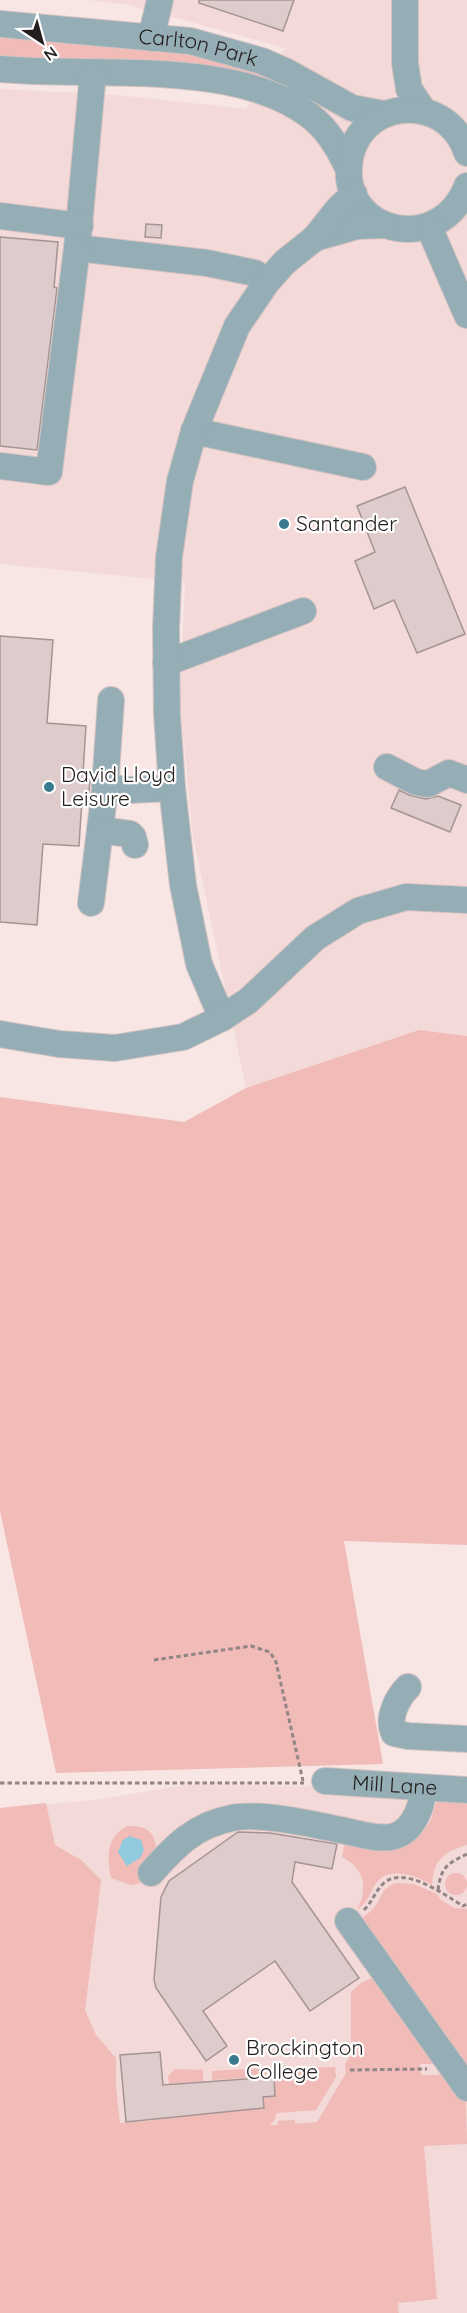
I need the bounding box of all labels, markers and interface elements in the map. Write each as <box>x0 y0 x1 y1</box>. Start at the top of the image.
north arrow <box>12 12 72 72</box>
street label: Carlton Park <box>138 22 261 71</box>
text: N <box>40 43 61 66</box>
place label: Santander <box>296 510 397 536</box>
marker: Santander <box>277 517 291 531</box>
place label: David Lloyd Leisure <box>61 761 176 811</box>
marker: David Lloyd Leisure <box>42 780 56 794</box>
street label: Mill Lane <box>352 1769 438 1800</box>
place label: Brockington College <box>246 2034 364 2084</box>
marker: Brockington College <box>227 2053 241 2067</box>

